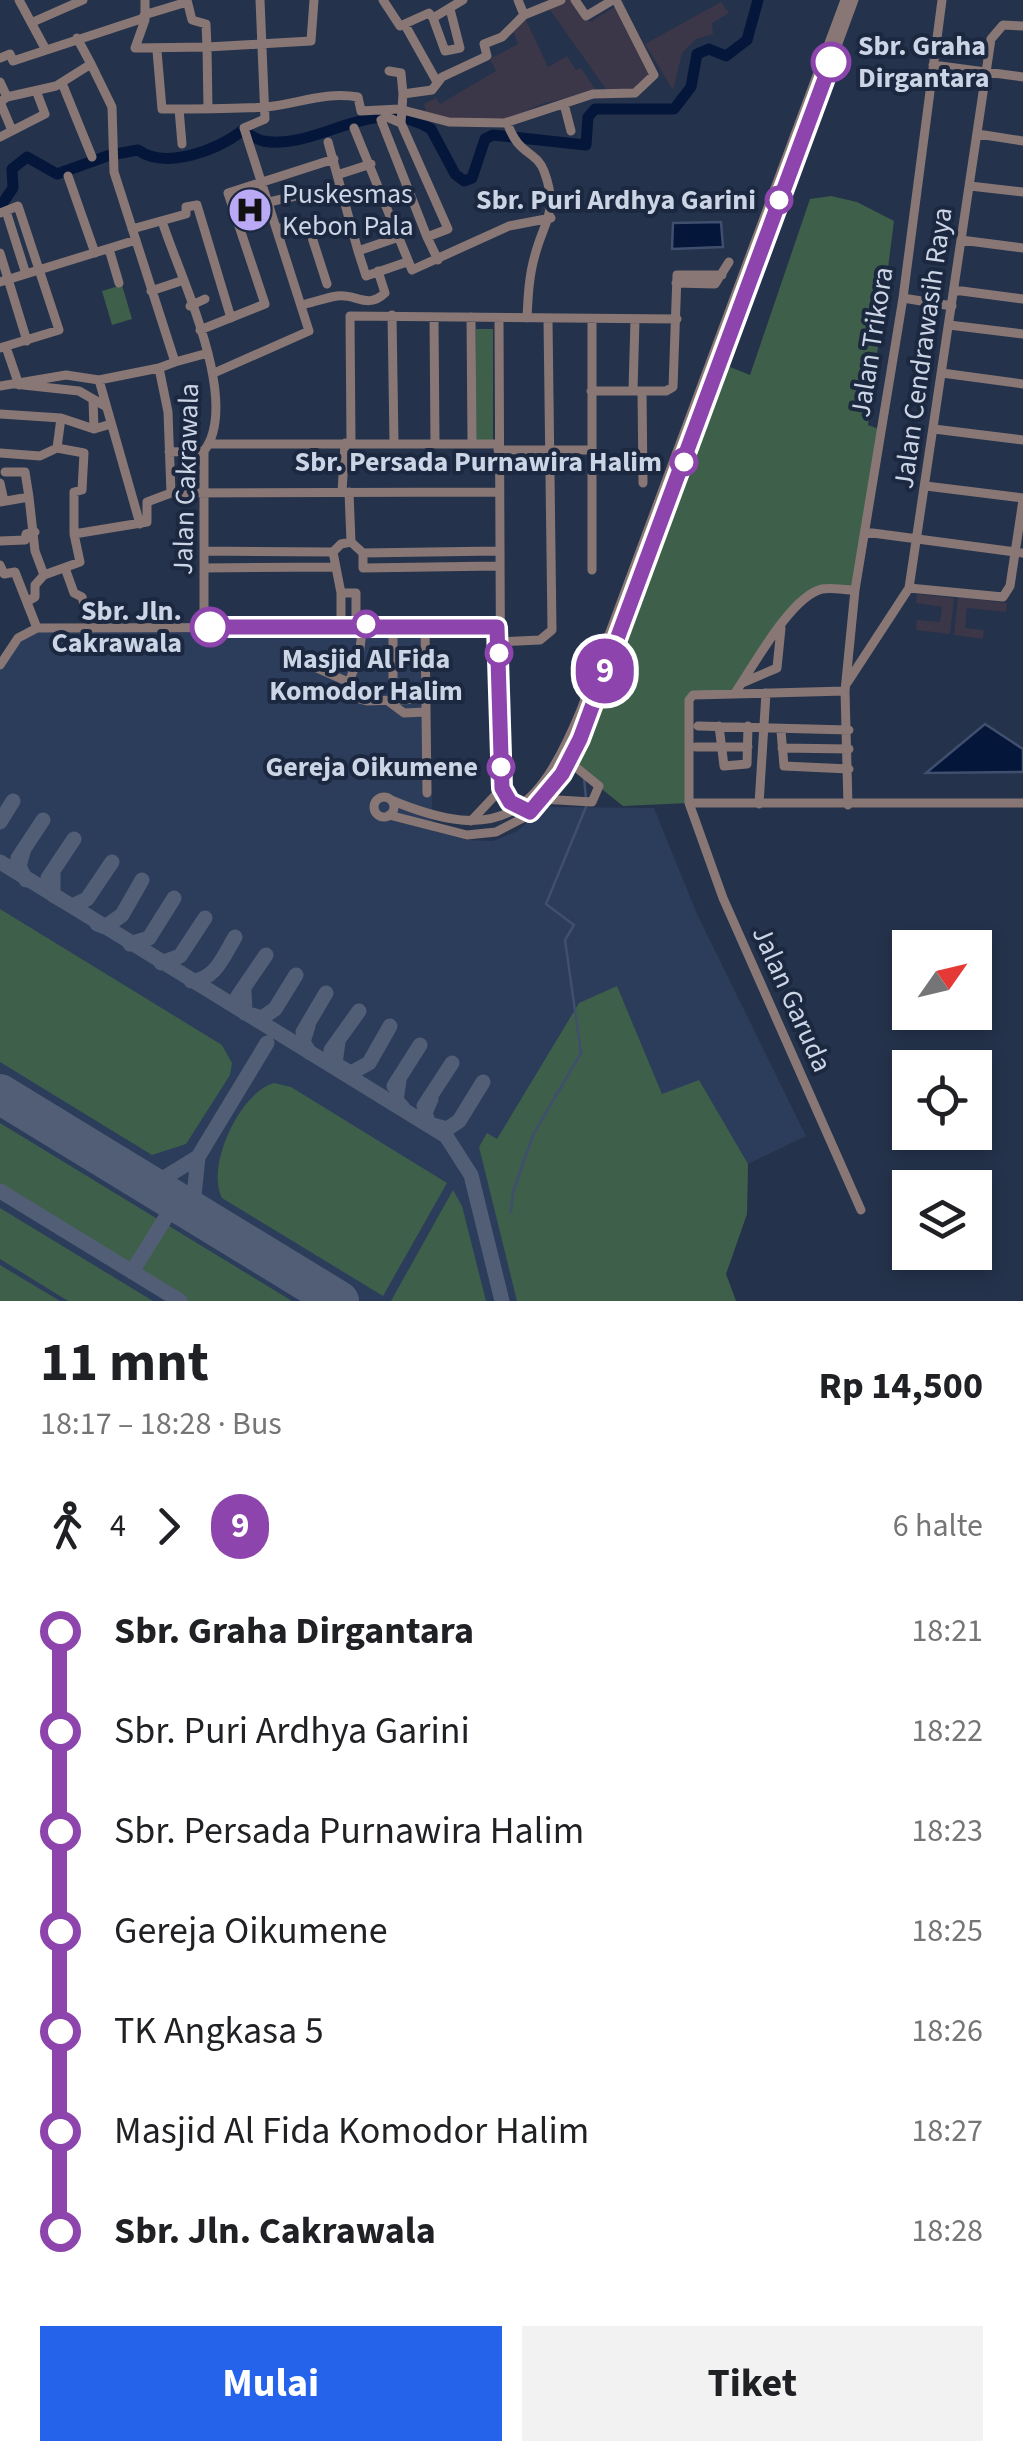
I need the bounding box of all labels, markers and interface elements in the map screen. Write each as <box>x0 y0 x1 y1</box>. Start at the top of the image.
place label: Sbr. Graha Dirgantara <box>858 26 990 98</box>
marker: Sbr. Graha Dirgantara <box>812 43 850 81</box>
place label: Puskesmas Kebon Pala <box>282 174 414 246</box>
place label: Sbr. Puri Ardhya Garini <box>476 180 756 220</box>
hospital icon: Puskesmas Kebon Pala <box>227 187 273 233</box>
marker: Sbr. Puri Ardhya Garini <box>766 187 792 213</box>
street label: Jalan Cendrawasih Raya <box>883 205 963 491</box>
street label: Jalan Trikora <box>840 264 904 420</box>
street label: Jalan Cakrawala <box>163 382 209 576</box>
place label: Sbr. Persada Purnawira Halim <box>295 442 662 482</box>
marker: Sbr. Persada Purnawira Halim <box>671 449 697 475</box>
place label: Sbr. Jln. Cakrawala <box>52 591 182 663</box>
marker: Sbr. Jln. Cakrawala <box>191 608 229 646</box>
marker: Masjid Al Fida Komodor Halim <box>353 611 379 637</box>
line badge: 9 <box>572 638 638 704</box>
place label: Masjid Al Fida Komodor Halim <box>269 639 463 711</box>
unlabelled marker <box>486 640 512 666</box>
text: 9 <box>596 646 614 696</box>
place label: Gereja Oikumene <box>265 747 478 787</box>
marker: Gereja Oikumene <box>488 754 514 780</box>
street label: Jalan Garuda <box>742 920 842 1078</box>
north arrow <box>892 930 992 1030</box>
map controls <box>892 930 992 1270</box>
button: locate <box>892 1050 992 1150</box>
button: layers <box>892 1170 992 1270</box>
text: 11 mnt <box>40 1324 209 1402</box>
text: Rp 14,500 <box>819 1359 983 1413</box>
text: 18:17 – 18:28 · Bus <box>40 1401 282 1447</box>
icon: walk <box>40 1499 95 1554</box>
icon: forward <box>141 1499 196 1554</box>
text: 9 <box>231 1501 249 1551</box>
text: 4 <box>110 1503 126 1549</box>
text: 6 halte <box>893 1503 983 1549</box>
text: Sbr. Graha Dirgantara <box>114 1604 474 1658</box>
text: 18:21 <box>911 1608 983 1654</box>
text: Sbr. Puri Ardhya Garini <box>114 1704 470 1758</box>
text: 18:22 <box>911 1708 983 1754</box>
text: Sbr. Persada Purnawira Halim <box>114 1804 584 1858</box>
text: 18:23 <box>911 1808 983 1854</box>
text: Gereja Oikumene <box>114 1904 388 1958</box>
text: 18:25 <box>911 1908 983 1954</box>
text: TK Angkasa 5 <box>114 2004 324 2058</box>
text: 18:26 <box>911 2008 983 2054</box>
text: Masjid Al Fida Komodor Halim <box>114 2104 589 2158</box>
text: 18:27 <box>911 2108 983 2154</box>
text: Sbr. Jln. Cakrawala <box>114 2204 436 2258</box>
text: 18:28 <box>911 2208 983 2254</box>
button: Mulai <box>40 2326 502 2441</box>
button: Tiket <box>522 2326 983 2441</box>

